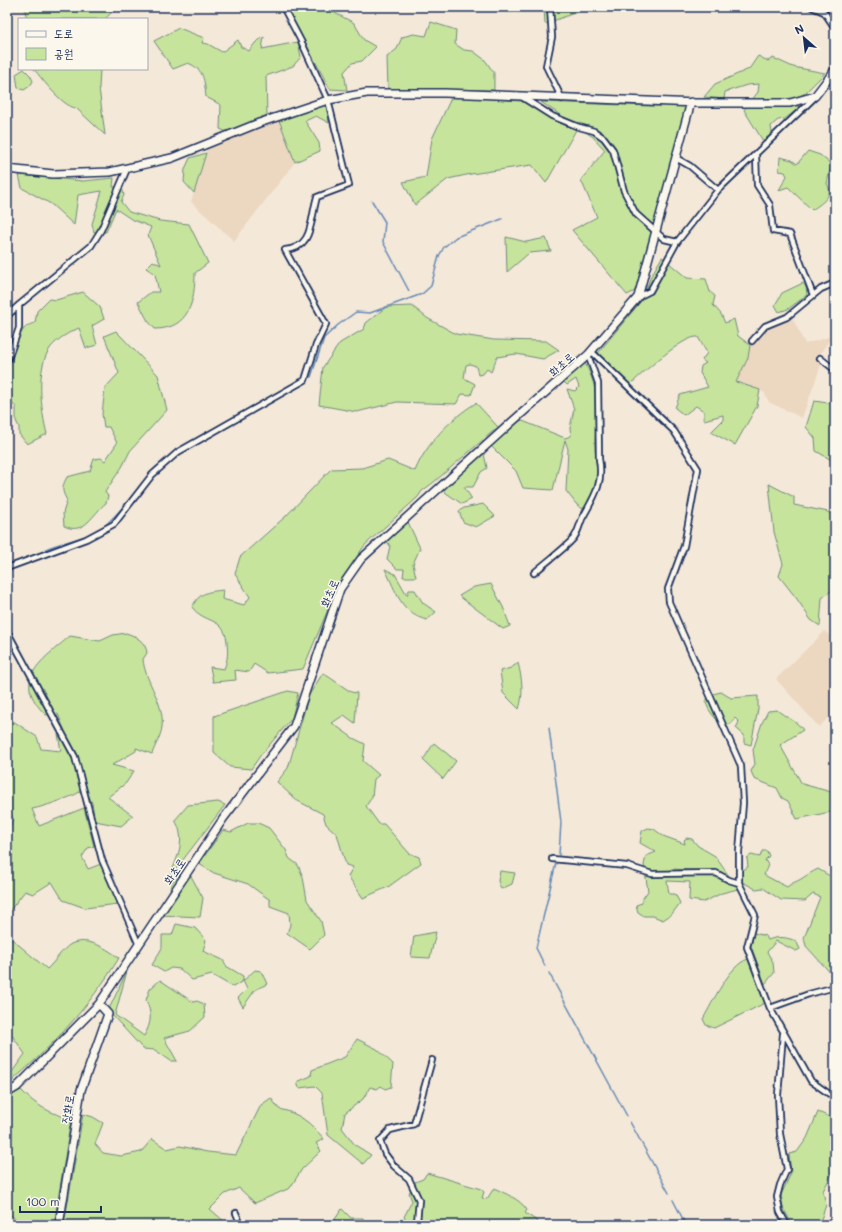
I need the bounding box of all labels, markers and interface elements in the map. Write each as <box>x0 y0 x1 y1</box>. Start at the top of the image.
legend <box>18 18 148 70</box>
north arrow <box>784 18 824 58</box>
text: N <box>792 20 806 37</box>
text: 도로 <box>54 25 73 41</box>
text: 공원 <box>54 45 73 61</box>
street label: 화초로 <box>545 348 577 380</box>
street label: 화초로 <box>316 577 342 609</box>
street label: 화초로 <box>159 855 189 887</box>
street label: 장화로 <box>57 1093 77 1125</box>
scale bar <box>20 1188 101 1214</box>
text: 100 m <box>26 1193 60 1209</box>

